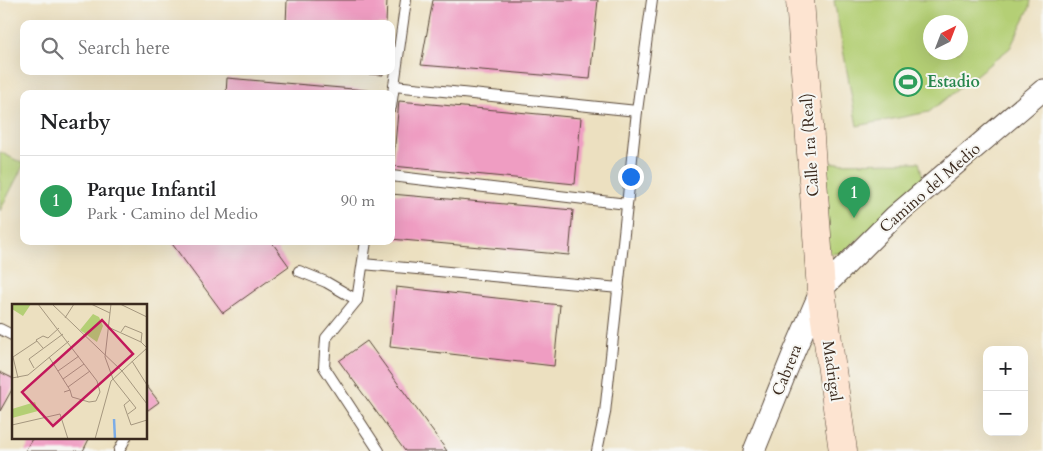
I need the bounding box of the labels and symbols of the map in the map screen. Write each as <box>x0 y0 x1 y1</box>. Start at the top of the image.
north arrow <box>923 15 968 60</box>
sports icon: Estadio <box>893 67 923 97</box>
place label: Estadio <box>927 71 980 93</box>
street label: Calle 1ra (Real) <box>795 93 825 197</box>
street label: Camino del Medio <box>875 138 986 238</box>
your location <box>618 164 644 190</box>
pin: 1 <box>838 177 870 218</box>
inset map <box>12 304 148 438</box>
street label: Madrigal <box>817 339 847 403</box>
street label: Cabrera <box>767 341 807 399</box>

